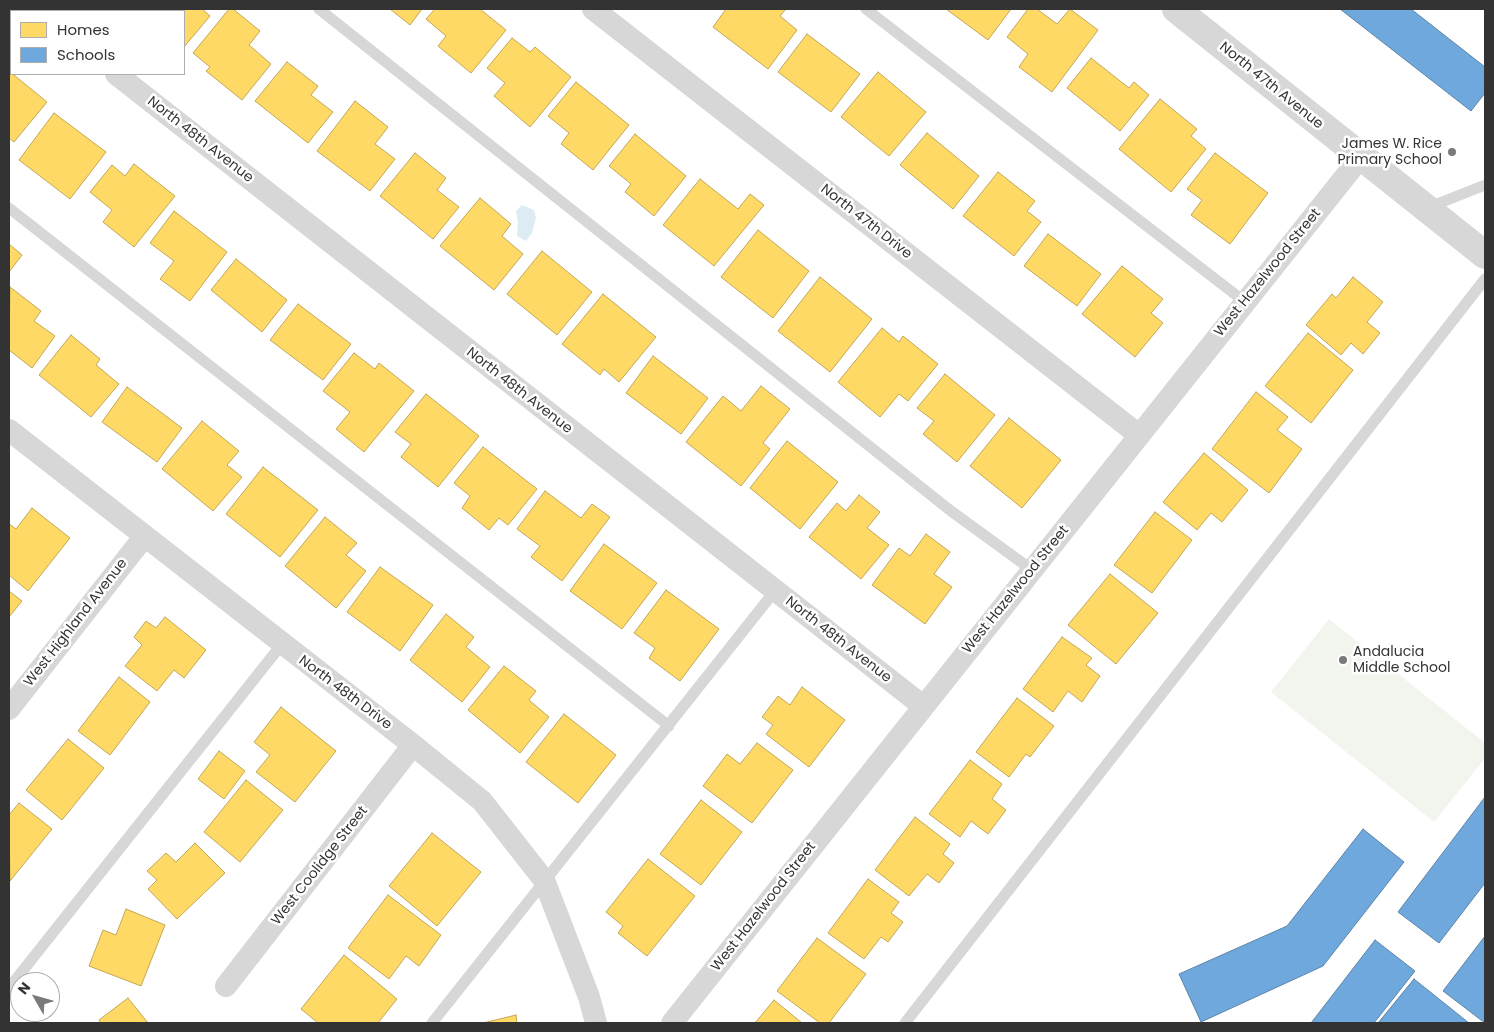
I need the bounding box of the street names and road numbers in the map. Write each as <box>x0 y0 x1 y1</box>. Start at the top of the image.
street label: North 47th Avenue <box>1216 39 1326 133</box>
street label: North 48th Avenue <box>144 93 256 187</box>
street label: North 47th Drive <box>817 181 915 263</box>
street label: West Hazelwood Street <box>1211 206 1325 340</box>
street label: North 48th Avenue <box>463 344 575 438</box>
street label: West Hazelwood Street <box>959 523 1073 657</box>
street label: West Highland Avenue <box>21 556 131 690</box>
street label: North 48th Avenue <box>782 593 894 687</box>
street label: North 48th Drive <box>295 652 395 734</box>
street label: West Coolidge Street <box>268 803 372 929</box>
street label: West Hazelwood Street <box>708 839 820 975</box>

